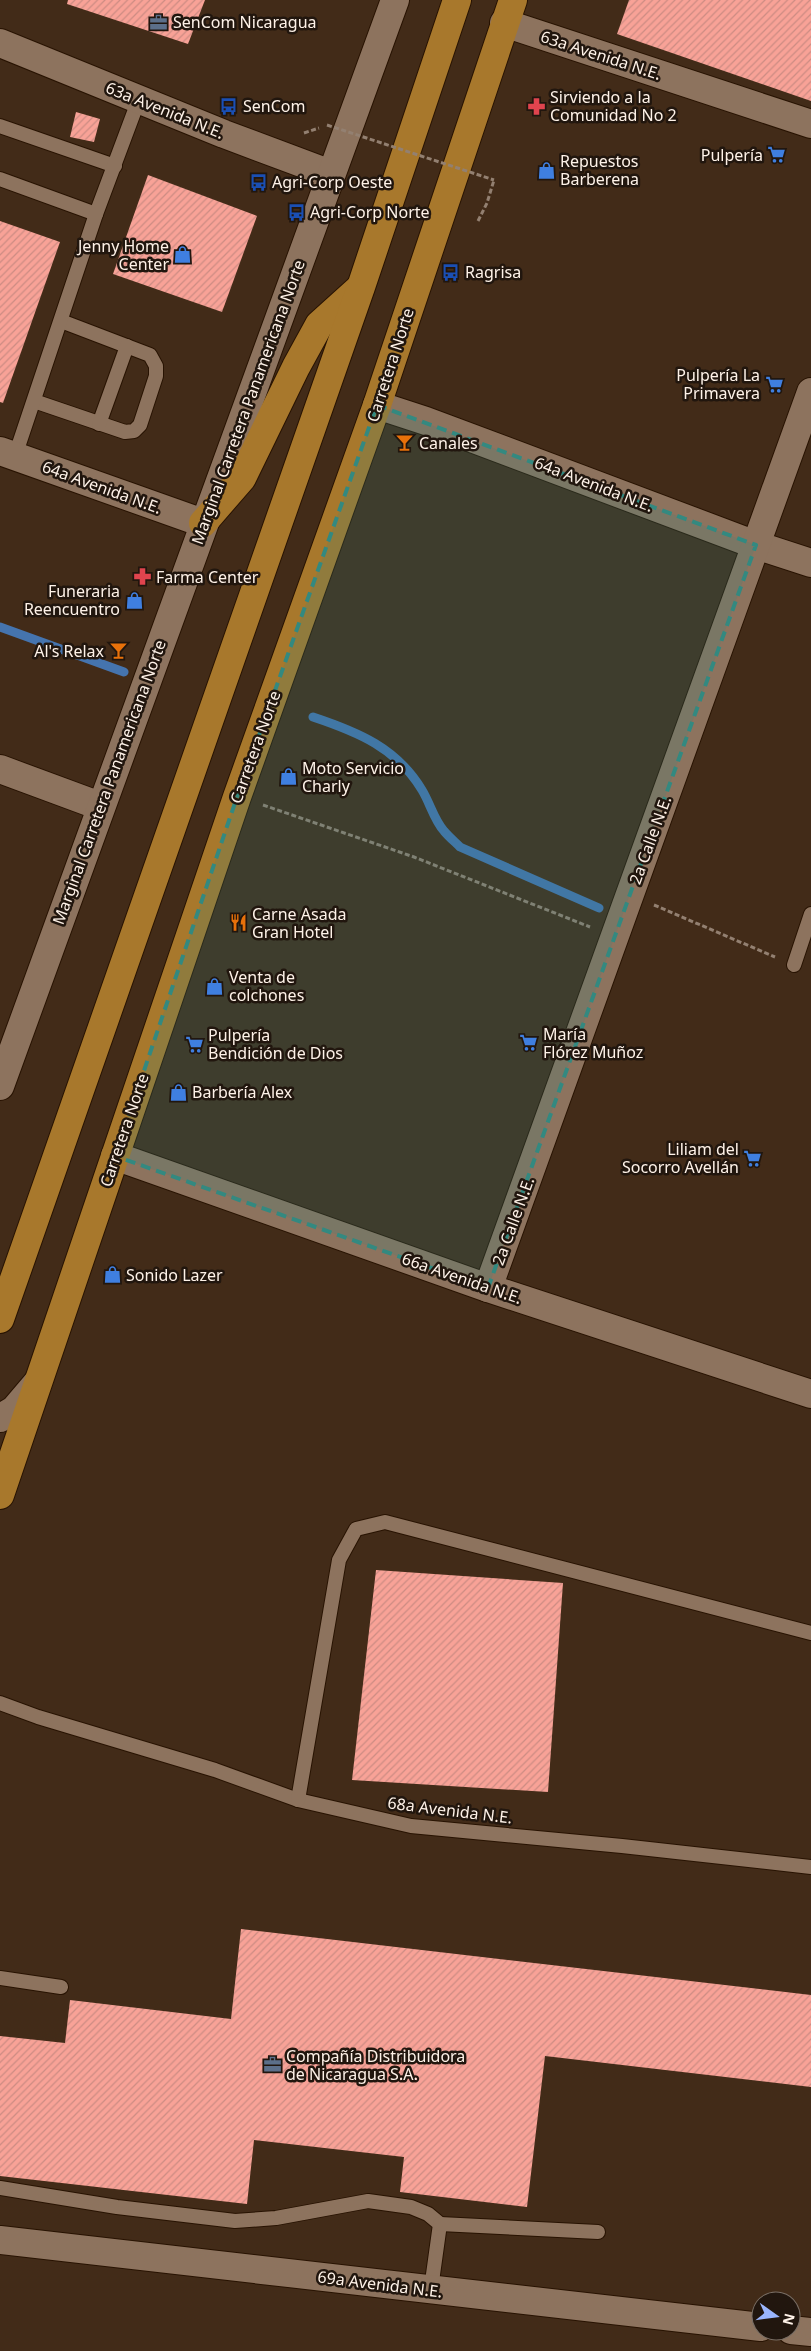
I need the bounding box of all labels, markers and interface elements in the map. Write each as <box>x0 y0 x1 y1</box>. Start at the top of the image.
place label: SenCom Nicaragua <box>173 11 317 33</box>
office icon: SenCom Nicaragua <box>149 12 169 32</box>
street label: 63a Avenida N.E. <box>538 25 664 85</box>
street label: 63a Avenida N.E. <box>103 76 227 144</box>
place label: Sirviendo a la Comunidad No 2 <box>550 86 677 126</box>
place label: SenCom <box>243 95 305 117</box>
bus stop icon: SenCom <box>219 96 239 116</box>
pharmacy icon: Sirviendo a la Comunidad No 2 <box>526 96 546 116</box>
place label: Pulpería <box>701 144 763 166</box>
supermarket icon: Pulpería <box>767 145 787 165</box>
place label: Repuestos Barberena <box>560 150 639 190</box>
shop icon: Repuestos Barberena <box>536 160 556 180</box>
place label: Agri-Corp Oeste <box>272 171 392 193</box>
bus stop icon: Agri-Corp Oeste <box>248 172 268 192</box>
place label: Agri-Corp Norte <box>310 201 430 223</box>
bus stop icon: Agri-Corp Norte <box>286 202 306 222</box>
place label: Jenny Home Center <box>76 235 169 275</box>
shop icon: Jenny Home Center <box>173 245 193 265</box>
street label: Marginal Carretera Panamericana Norte <box>186 257 310 547</box>
place label: Ragrisa <box>465 261 521 283</box>
bus stop icon: Ragrisa <box>441 262 461 282</box>
street label: Carretera Norte <box>361 305 419 425</box>
place label: Pulpería La Primavera <box>676 364 760 404</box>
supermarket icon: Pulpería La Primavera <box>764 374 784 394</box>
place label: Canales <box>419 432 478 454</box>
bar icon: Canales <box>395 433 415 453</box>
street label: 64a Avenida N.E. <box>531 451 657 517</box>
street label: 64a Avenida N.E. <box>39 455 165 519</box>
place label: Farma Center <box>156 566 259 588</box>
pharmacy icon: Farma Center <box>132 567 152 587</box>
place label: Funeraria Reencuentro <box>24 580 120 620</box>
shop icon: Funeraria Reencuentro <box>124 590 144 610</box>
street label: Marginal Carretera Panamericana Norte <box>47 637 171 927</box>
place label: Al's Relax <box>34 640 105 662</box>
bar icon: Al's Relax <box>108 641 128 661</box>
street label: Carretera Norte <box>224 688 286 806</box>
place label: Moto Servicio Charly <box>302 757 404 797</box>
shop icon: Moto Servicio Charly <box>278 767 298 787</box>
street label: 2a Calle N.E. <box>624 793 676 887</box>
place label: Carne Asada Gran Hotel <box>252 903 346 943</box>
restaurant icon: Carne Asada Gran Hotel <box>228 913 248 933</box>
place label: Venta de colchones <box>229 966 304 1006</box>
shop icon: Venta de colchones <box>205 976 225 996</box>
place label: María Flórez Muñoz <box>543 1023 643 1063</box>
place label: Pulpería Bendición de Dios <box>208 1024 343 1064</box>
supermarket icon: María Flórez Muñoz <box>519 1033 539 1053</box>
supermarket icon: Pulpería Bendición de Dios <box>184 1034 204 1054</box>
street label: Carretera Norte <box>94 1070 154 1190</box>
place label: Barbería Alex <box>192 1081 293 1103</box>
shop icon: Barbería Alex <box>168 1082 188 1102</box>
place label: Liliam del Socorro Avellán <box>622 1138 739 1178</box>
supermarket icon: Liliam del Socorro Avellán <box>743 1148 763 1168</box>
street label: 2a Calle N.E. <box>487 1174 539 1268</box>
street label: 66a Avenida N.E. <box>399 1247 525 1309</box>
place label: Sonido Lazer <box>126 1264 223 1286</box>
shop icon: Sonido Lazer <box>102 1265 122 1285</box>
street label: 68a Avenida N.E. <box>386 1791 514 1829</box>
place label: Compañía Distribuidora de Nicaragua S.A. <box>286 2045 465 2085</box>
office icon: Compañía Distribuidora de Nicaragua S.A. <box>262 2055 282 2075</box>
street label: 69a Avenida N.E. <box>316 2265 444 2303</box>
north arrow <box>751 2291 801 2341</box>
text: N <box>779 2311 800 2327</box>

